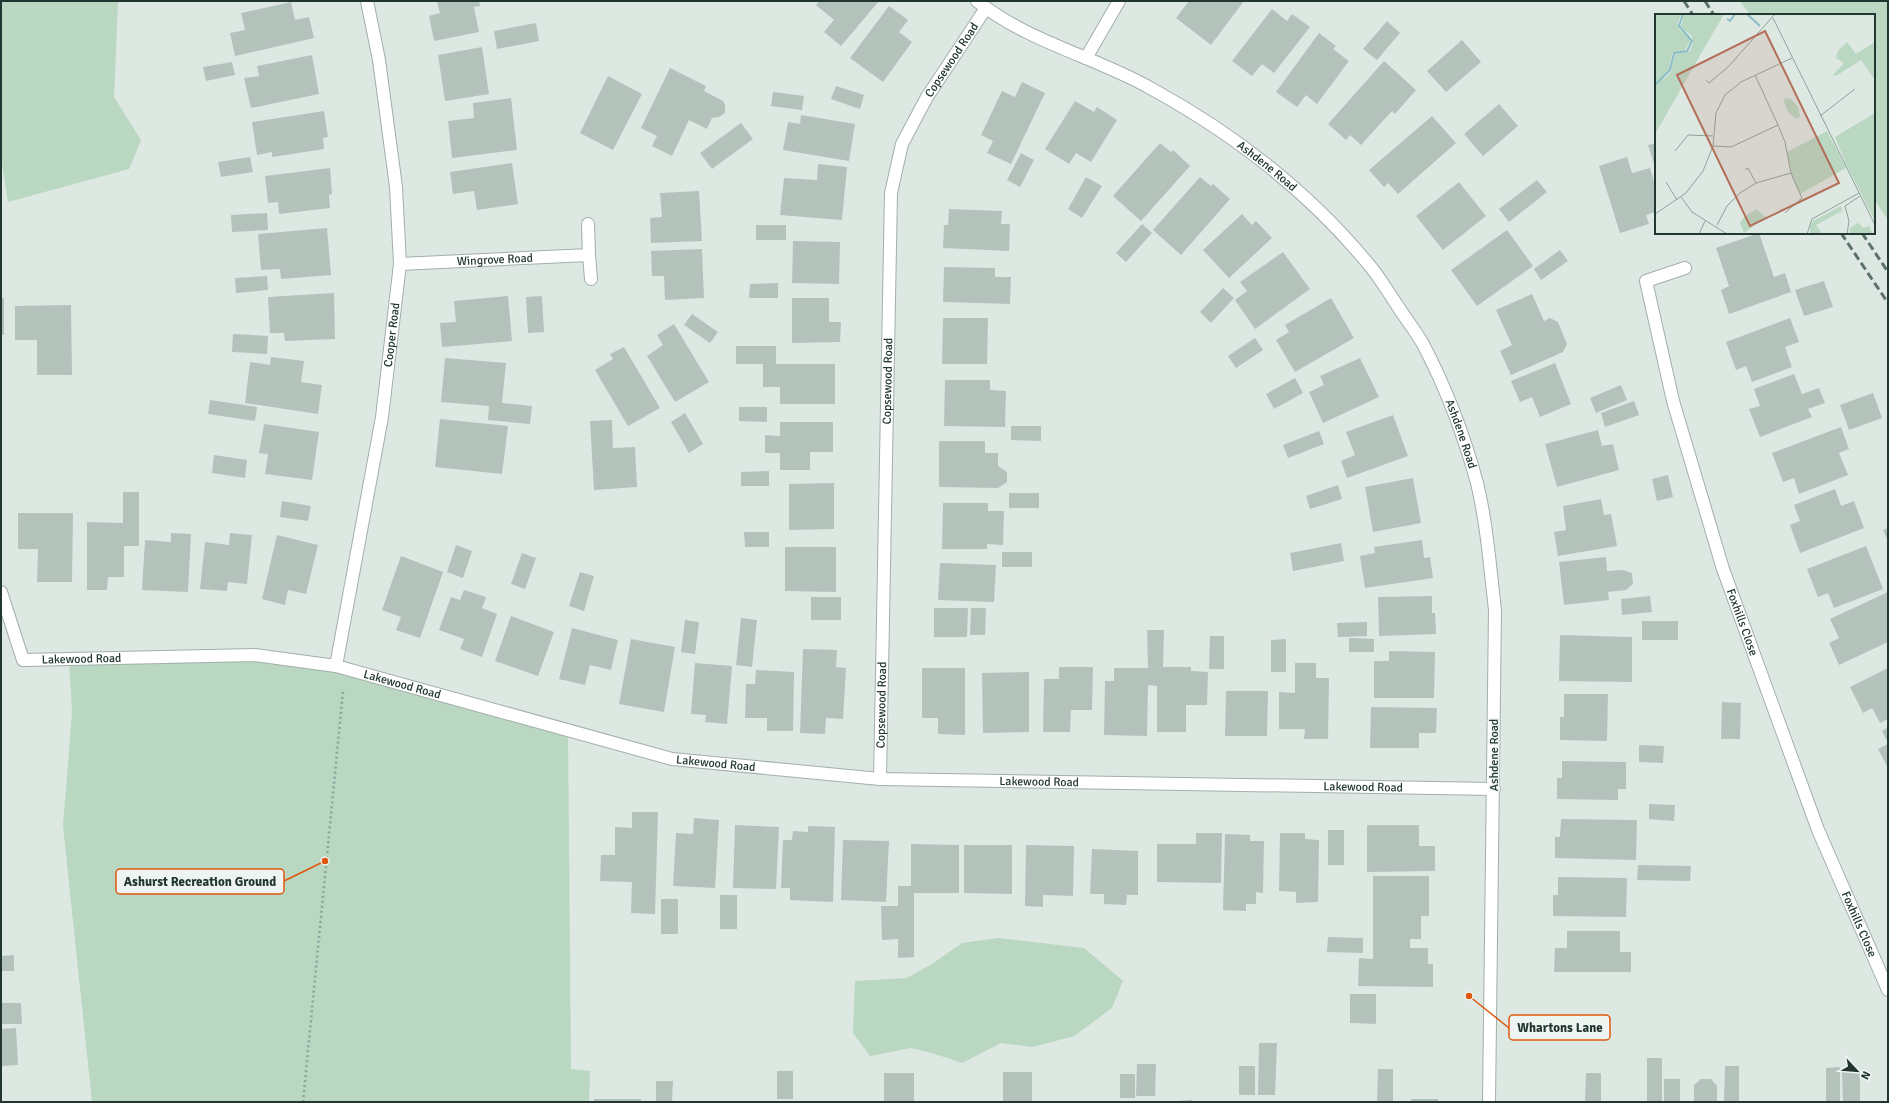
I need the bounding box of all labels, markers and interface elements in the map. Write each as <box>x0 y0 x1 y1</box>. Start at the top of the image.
inset map <box>1655 14 1875 234</box>
street label: Copsewood Road <box>921 20 982 100</box>
street label: Ashdene Road <box>1234 138 1300 194</box>
street label: Wingrove Road <box>456 250 533 269</box>
street label: Cooper Road <box>380 302 403 368</box>
street label: Copsewood Road <box>879 338 896 425</box>
street label: Ashdene Road <box>1442 397 1480 470</box>
street label: Foxhills Close <box>1723 587 1761 658</box>
street label: Lakewood Road <box>42 650 122 667</box>
street label: Copsewood Road <box>873 662 890 748</box>
street label: Lakewood Road <box>362 666 443 702</box>
street label: Ashdene Road <box>1487 719 1502 791</box>
street label: Lakewood Road <box>676 752 756 774</box>
street label: Lakewood Road <box>999 773 1079 790</box>
street label: Lakewood Road <box>1323 779 1403 795</box>
callout: Ashurst Recreation Ground <box>116 869 284 894</box>
text: Ashurst Recreation Ground <box>124 874 276 890</box>
street label: Foxhills Close <box>1838 889 1880 959</box>
callout: Whartons Lane <box>1509 1015 1610 1040</box>
text: Whartons Lane <box>1517 1020 1603 1036</box>
north arrow <box>1837 1051 1877 1091</box>
text: N <box>1858 1069 1873 1081</box>

